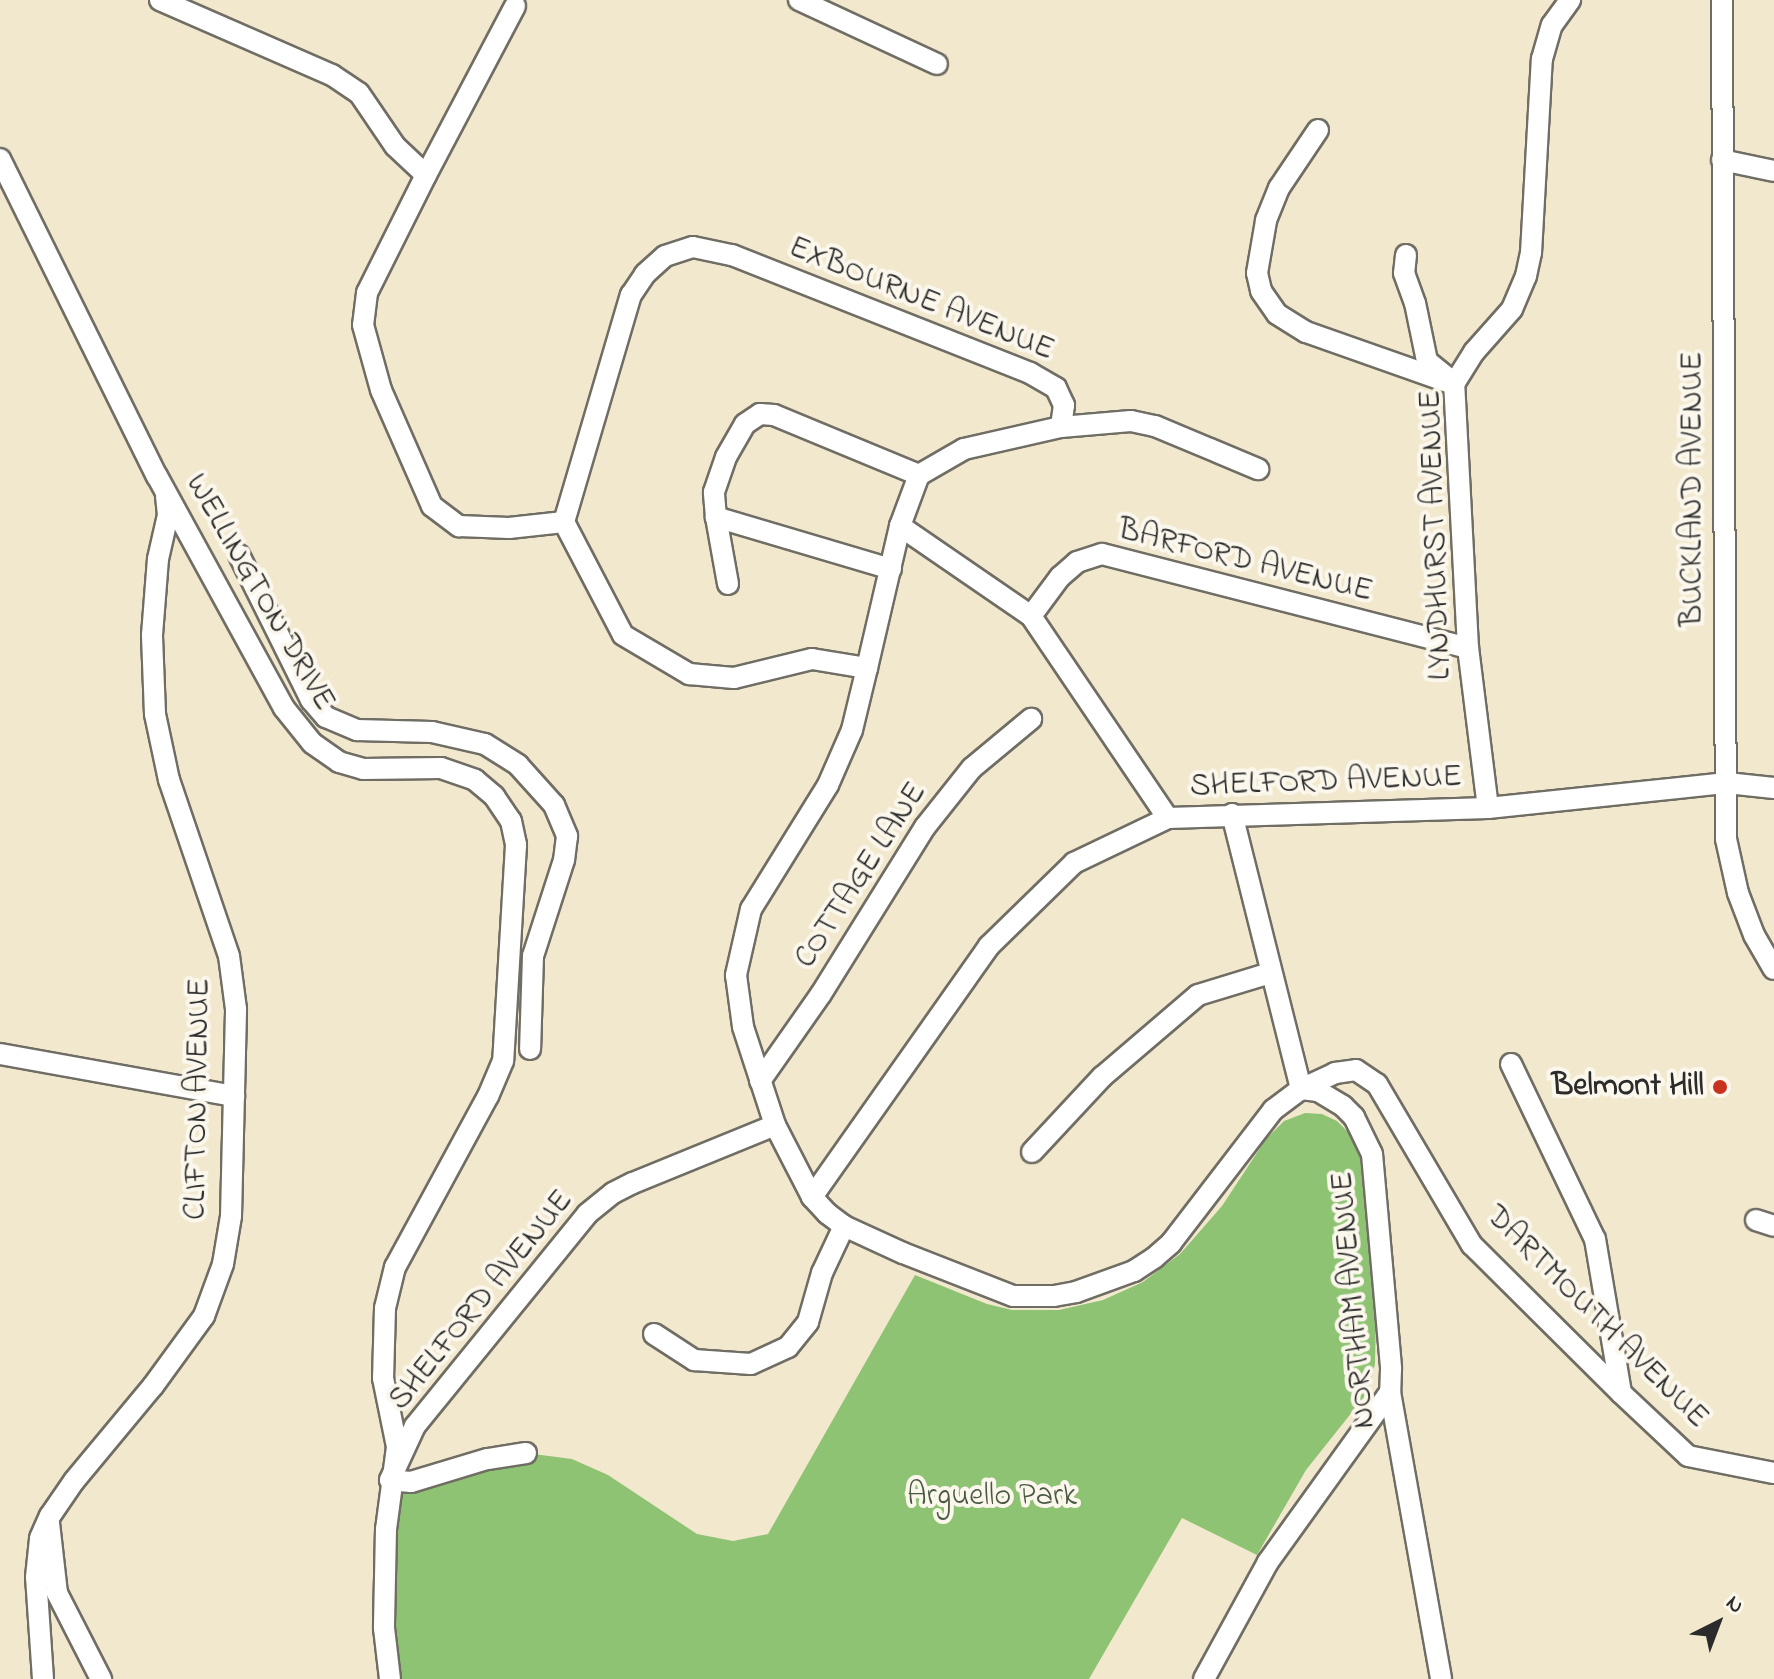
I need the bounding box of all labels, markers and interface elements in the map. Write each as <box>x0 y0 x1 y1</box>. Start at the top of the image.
street label: EXBOURNE AVENUE <box>783 229 1059 371</box>
street label: BUCKLAND AVENUE <box>1675 352 1713 626</box>
street label: LYNDHURST AVENUE <box>1413 389 1461 681</box>
street label: WELLINGTON DRIVE <box>176 468 342 718</box>
street label: BARFORD AVENUE <box>1114 512 1376 612</box>
street label: SHELFORD AVENUE <box>1189 759 1463 807</box>
street label: COTTAGE LANE <box>788 776 936 976</box>
street label: CLIFTON AVENUE <box>178 978 220 1220</box>
place label: Belmont Hill <box>1552 1068 1704 1106</box>
marker: Belmont Hill <box>1711 1078 1729 1096</box>
street label: NORTHAM AVENUE <box>1325 1170 1385 1430</box>
street label: SHELFORD AVENUE <box>381 1183 583 1419</box>
street label: DARTMOUTH AVENUE <box>1476 1198 1716 1438</box>
park label: Arguello Park <box>907 1478 1077 1516</box>
north arrow <box>1678 1583 1758 1663</box>
text: N <box>1718 1588 1750 1622</box>

